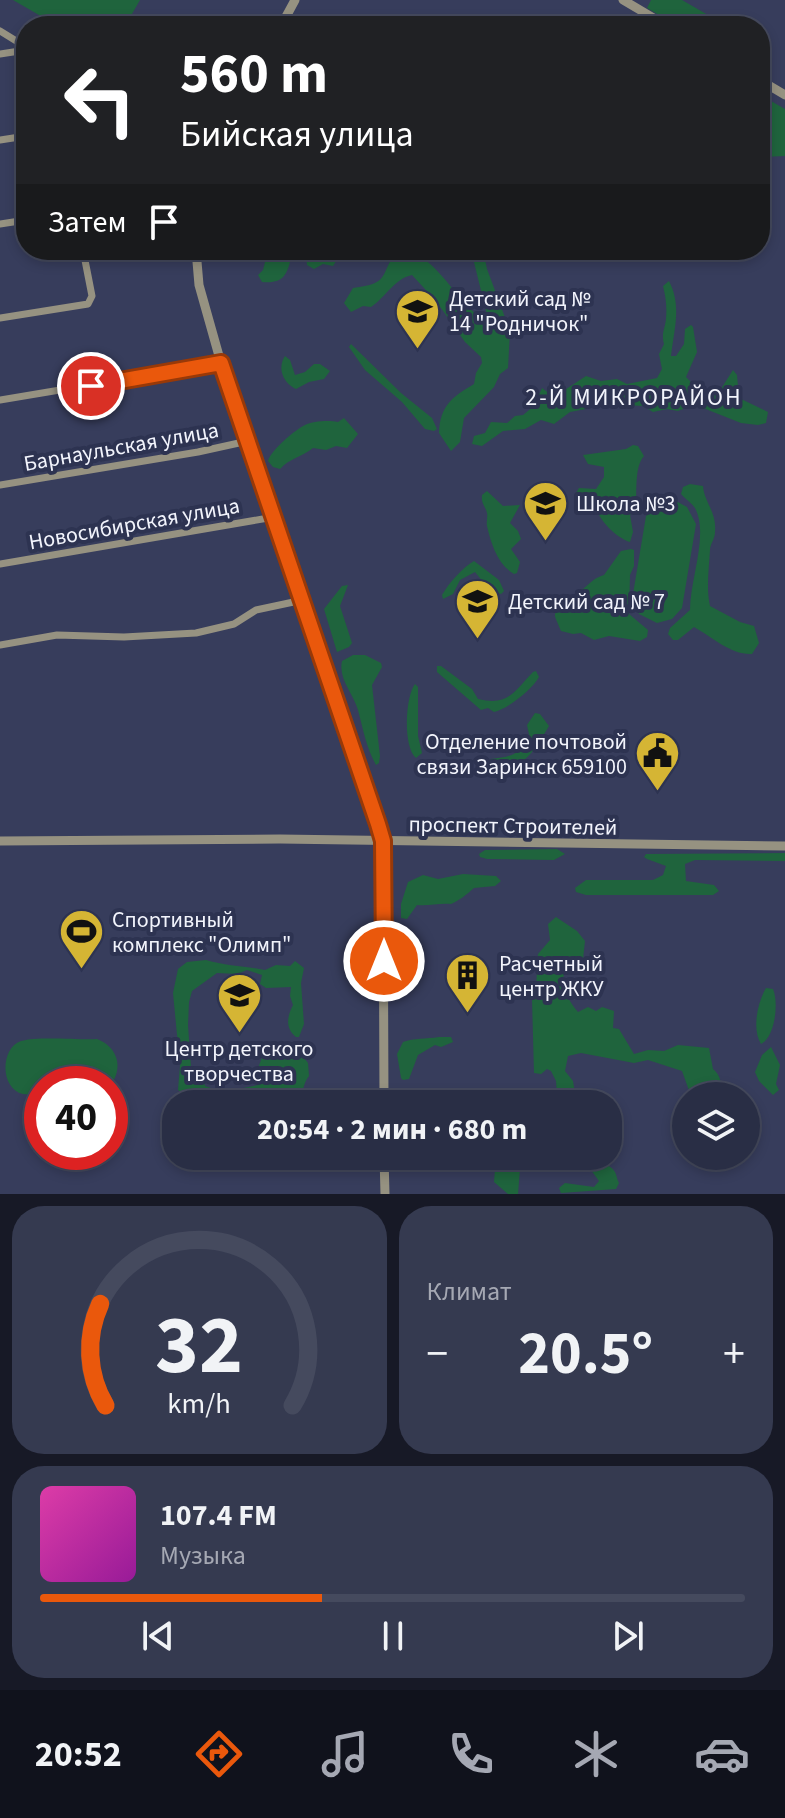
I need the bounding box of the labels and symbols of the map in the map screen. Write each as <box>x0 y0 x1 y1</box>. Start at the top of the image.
place label: Детский сад № 14 "Родничок" <box>449 283 591 340</box>
school or university icon: Детский сад № 14 "Родничок" <box>394 287 442 350</box>
pin <box>57 352 125 420</box>
district label: 2-Й МИКРОРАЙОН <box>525 380 743 415</box>
street label: Барнаульская улица <box>21 414 221 480</box>
school or university icon: Школа №3 <box>521 479 569 542</box>
place label: Школа №3 <box>576 488 675 520</box>
street label: Новосибирская улица <box>26 490 242 558</box>
school or university icon: Детский сад № 7 <box>453 577 501 640</box>
place label: Детский сад № 7 <box>508 586 665 618</box>
place label: Отделение почтовой связи Заринск 659100 <box>417 726 627 783</box>
public building icon: Отделение почтовой связи Заринск 659100 <box>634 730 682 793</box>
street label: проспект Строителей <box>408 808 618 844</box>
place label: Спортивный комплекс "Олимп" <box>112 904 291 961</box>
sports icon: Спортивный комплекс "Олимп" <box>57 908 105 971</box>
position arrow <box>342 919 426 1003</box>
place label: Расчетный центр ЖКУ <box>499 948 604 1005</box>
building icon: Расчетный центр ЖКУ <box>444 952 492 1015</box>
school or university icon: Центр детского творчества <box>215 971 263 1034</box>
place label: Центр детского творчества <box>164 1033 314 1090</box>
speed limit sign: 40 <box>24 1066 128 1170</box>

